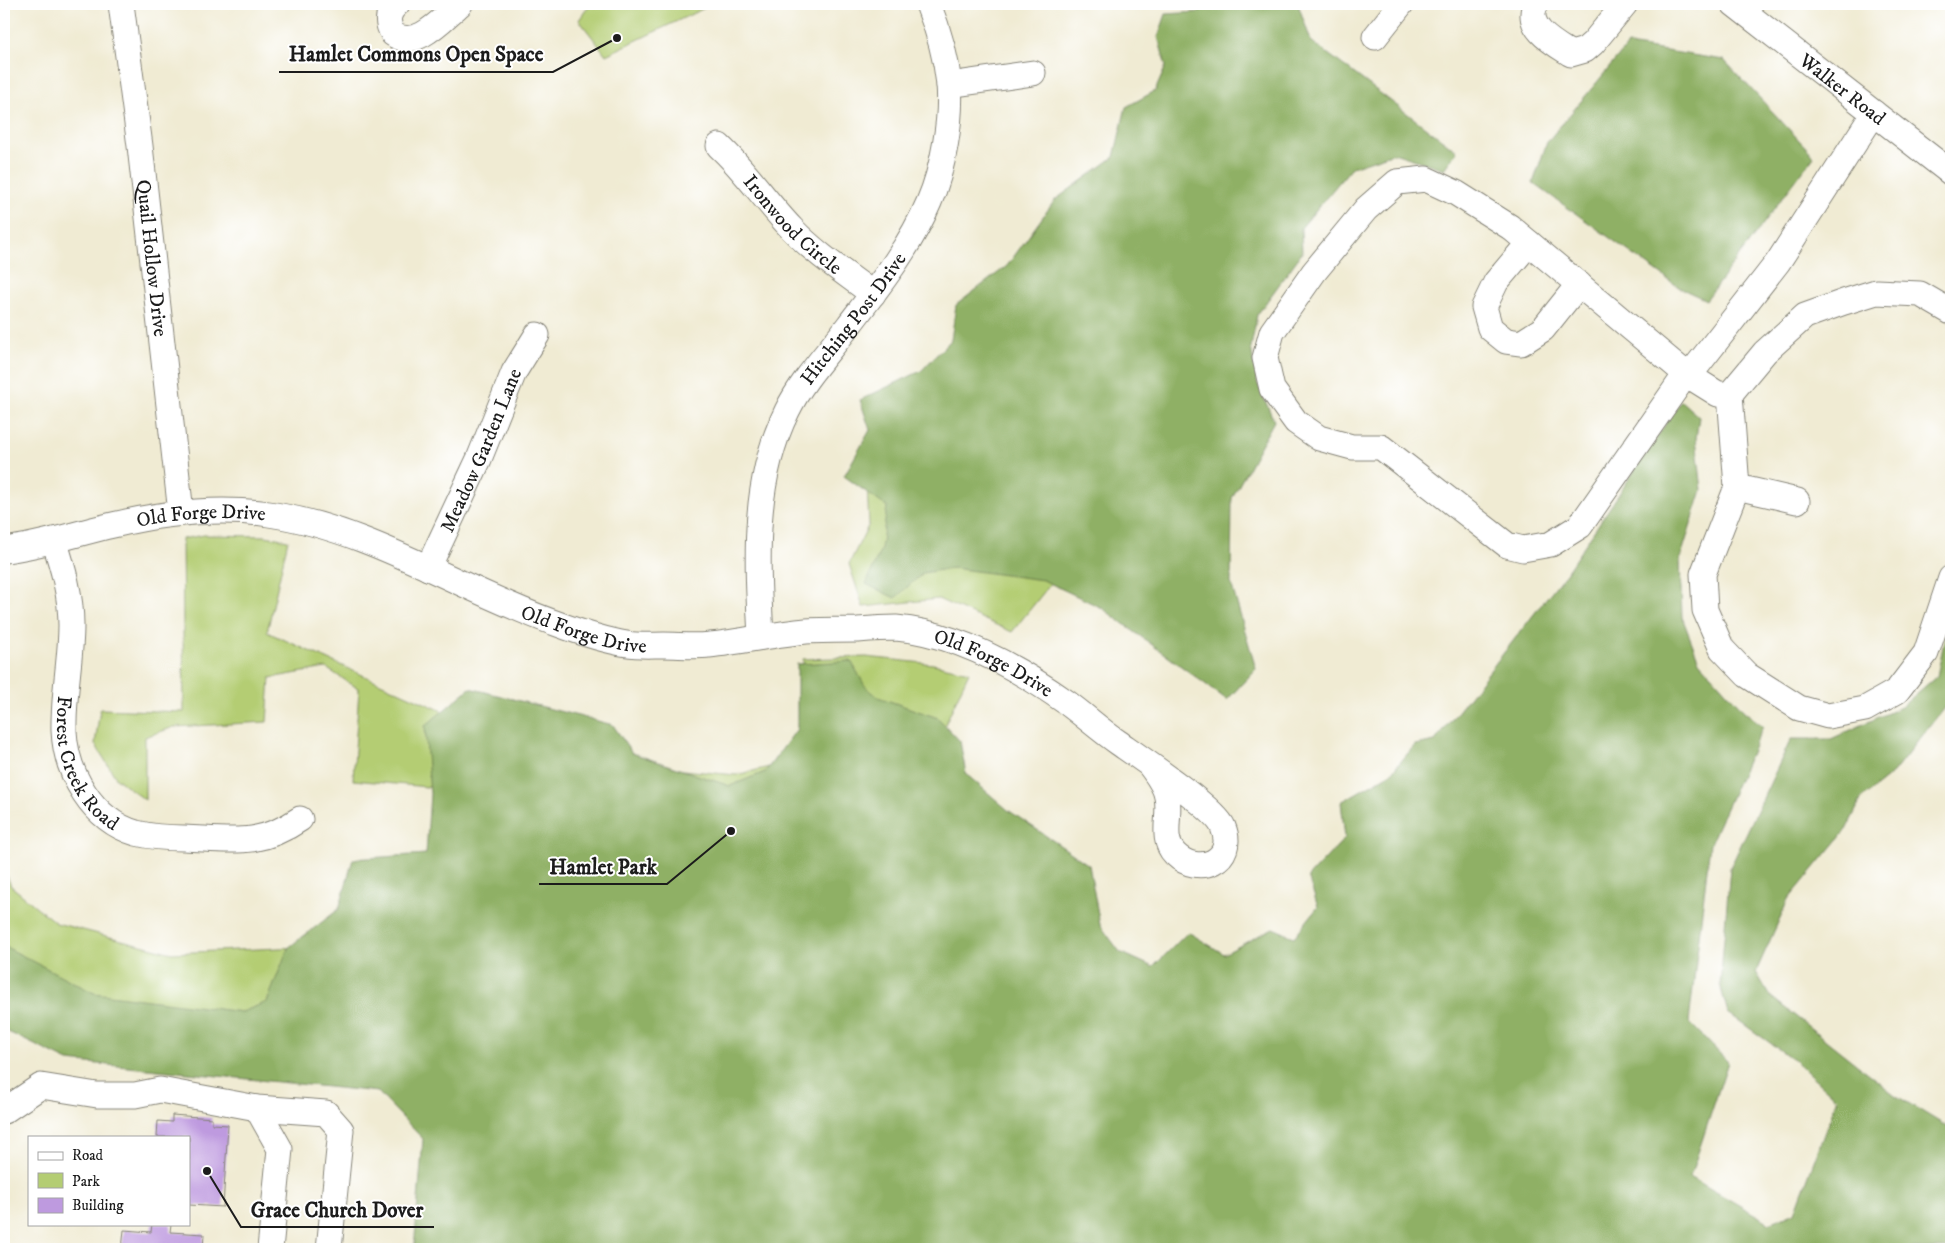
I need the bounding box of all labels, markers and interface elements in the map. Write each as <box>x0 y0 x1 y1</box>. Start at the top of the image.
callout: Hamlet Commons Open Space <box>279 36 553 72</box>
text: Hamlet Commons Open Space <box>289 42 544 68</box>
street label: Walker Road <box>1793 48 1890 131</box>
street label: Ironwood Circle <box>737 170 846 281</box>
street label: Quail Hollow Drive <box>130 178 172 338</box>
street label: Hitching Post Drive <box>795 248 912 390</box>
street label: Meadow Garden Lane <box>435 365 528 537</box>
street label: Old Forge Drive <box>135 500 267 534</box>
street label: Old Forge Drive <box>517 600 647 659</box>
street label: Old Forge Drive <box>931 625 1057 704</box>
street label: Forest Creek Road <box>50 695 123 837</box>
callout: Hamlet Park <box>539 848 667 884</box>
text: Hamlet Park <box>549 855 657 881</box>
legend <box>28 1136 190 1226</box>
text: Road <box>72 1146 104 1165</box>
text: Park <box>72 1172 101 1191</box>
callout: Grace Church Dover <box>241 1191 434 1227</box>
text: Building <box>72 1196 124 1215</box>
text: Grace Church Dover <box>251 1198 424 1224</box>

